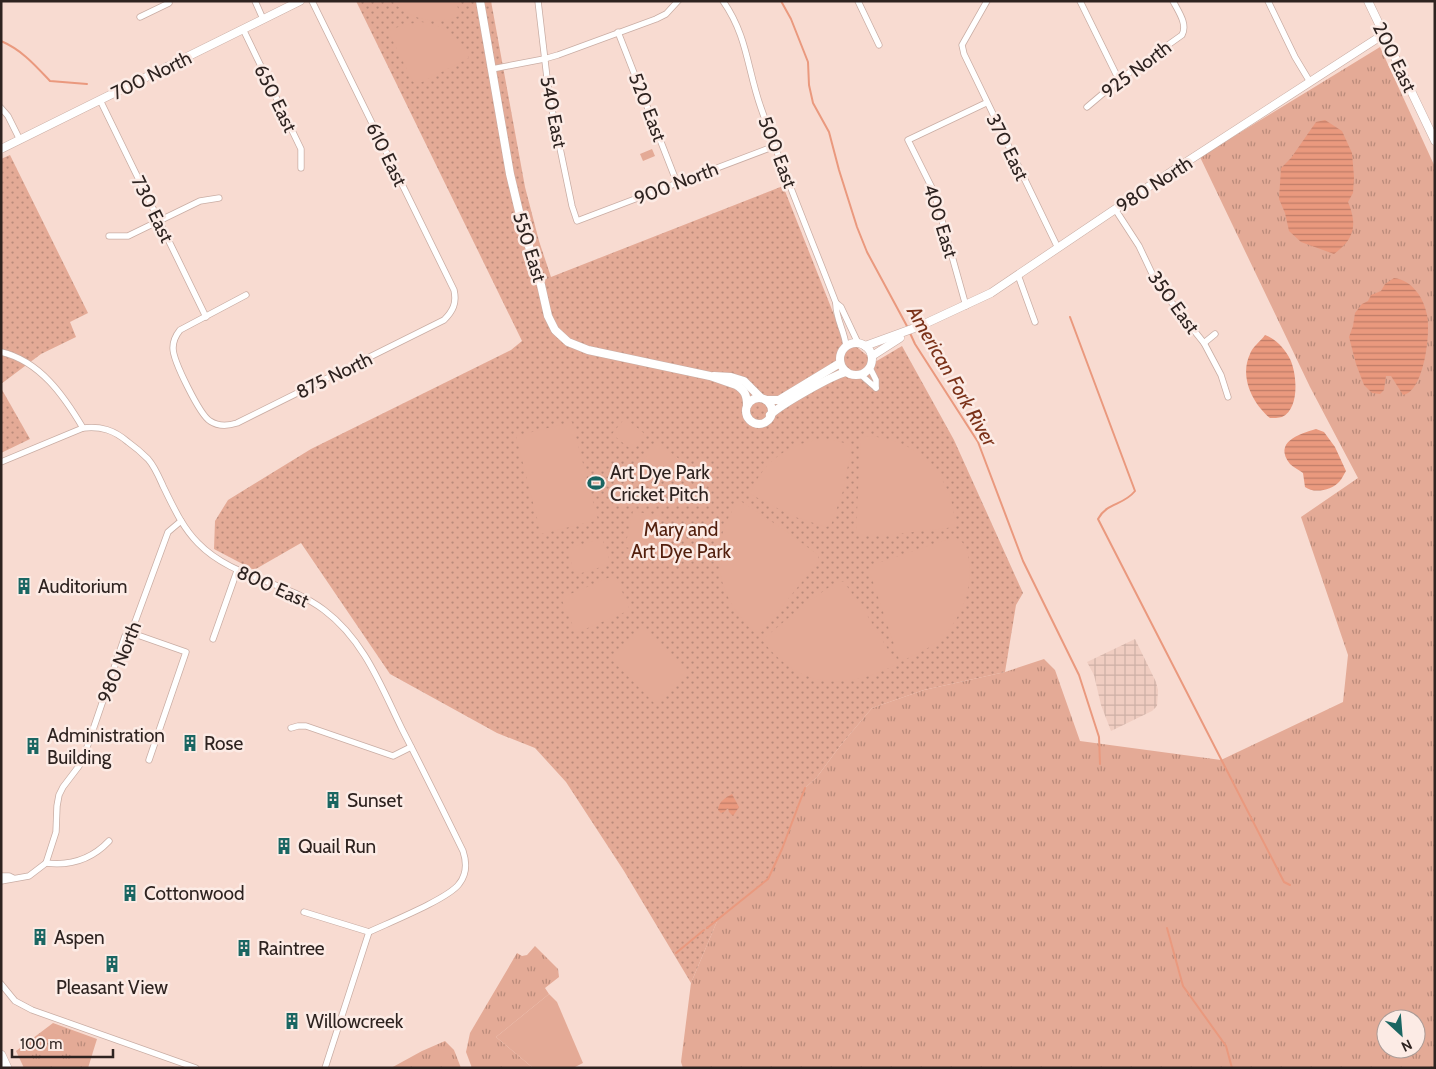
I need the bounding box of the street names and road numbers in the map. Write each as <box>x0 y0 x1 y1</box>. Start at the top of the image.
street label: 200 East <box>1368 19 1422 96</box>
street label: 925 North <box>1097 36 1176 103</box>
street label: 700 North <box>107 46 195 105</box>
street label: 650 East <box>249 61 302 136</box>
street label: 520 East <box>624 70 671 145</box>
street label: 540 East <box>535 74 572 151</box>
street label: 370 East <box>982 110 1034 185</box>
street label: 500 East <box>753 113 802 192</box>
street label: 610 East <box>361 118 412 190</box>
street label: 980 North <box>1112 151 1197 218</box>
street label: 900 North <box>631 157 721 210</box>
street label: 730 East <box>127 172 179 247</box>
street label: 400 East <box>918 182 963 261</box>
street label: 550 East <box>508 209 551 286</box>
street label: 350 East <box>1143 266 1204 339</box>
street label: 875 North <box>292 347 376 404</box>
street label: 800 East <box>233 560 313 613</box>
street label: 980 North <box>93 618 146 706</box>

